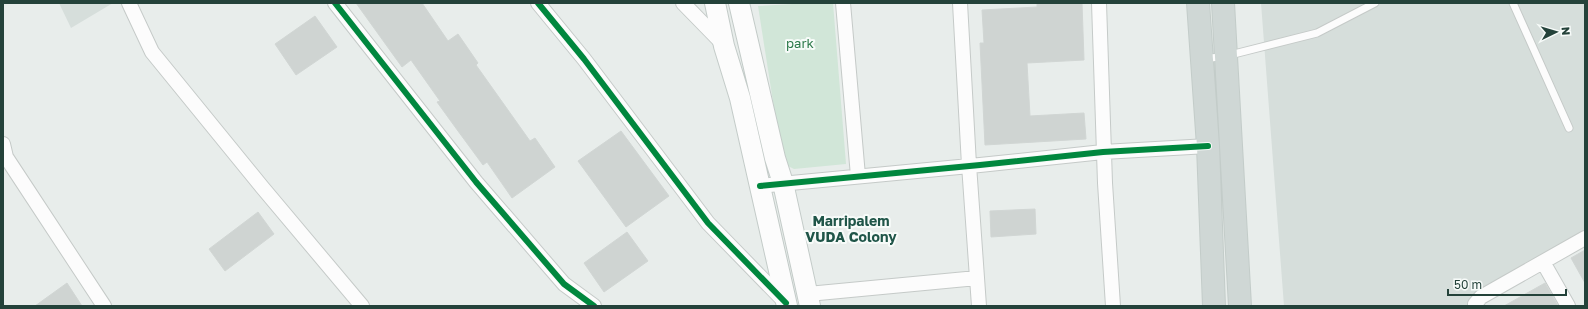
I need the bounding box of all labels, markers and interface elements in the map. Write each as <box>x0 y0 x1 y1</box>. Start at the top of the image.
north arrow <box>1536 12 1576 52</box>
text: N <box>1560 26 1573 36</box>
park label: park <box>786 35 815 51</box>
district label: Marripalem VUDA Colony <box>805 212 897 245</box>
scale bar <box>1448 271 1566 297</box>
text: 50 m <box>1454 277 1482 292</box>

